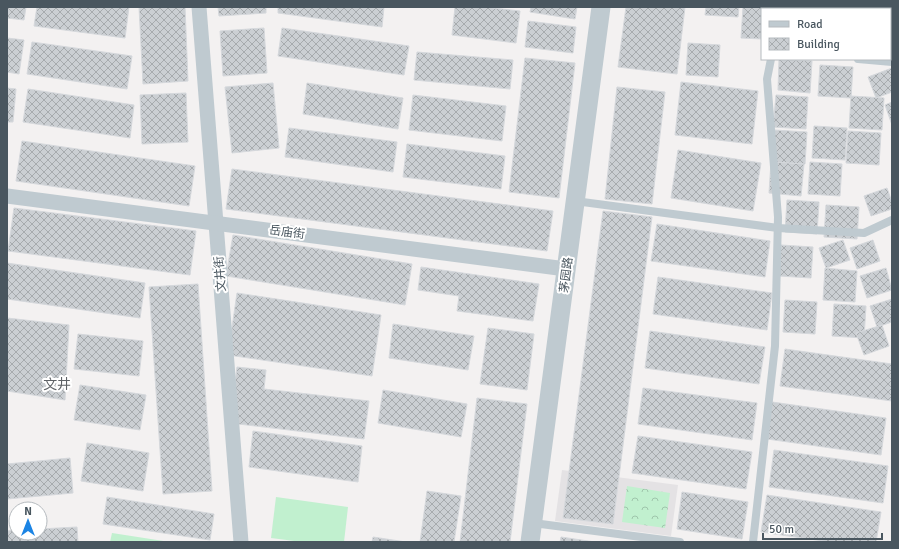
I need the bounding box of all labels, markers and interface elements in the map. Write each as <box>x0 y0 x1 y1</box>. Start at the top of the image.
legend <box>761 8 891 60</box>
text: Road <box>797 17 823 32</box>
text: Building <box>797 37 840 52</box>
street label: 岳庙街 <box>268 223 306 242</box>
street label: 文井街 <box>211 255 230 293</box>
street label: 茅园路 <box>557 256 576 294</box>
district label: 文井 <box>43 376 71 393</box>
north arrow <box>8 501 48 541</box>
text: N <box>24 505 32 518</box>
scale bar <box>763 515 882 541</box>
text: 50 m <box>769 522 794 537</box>

